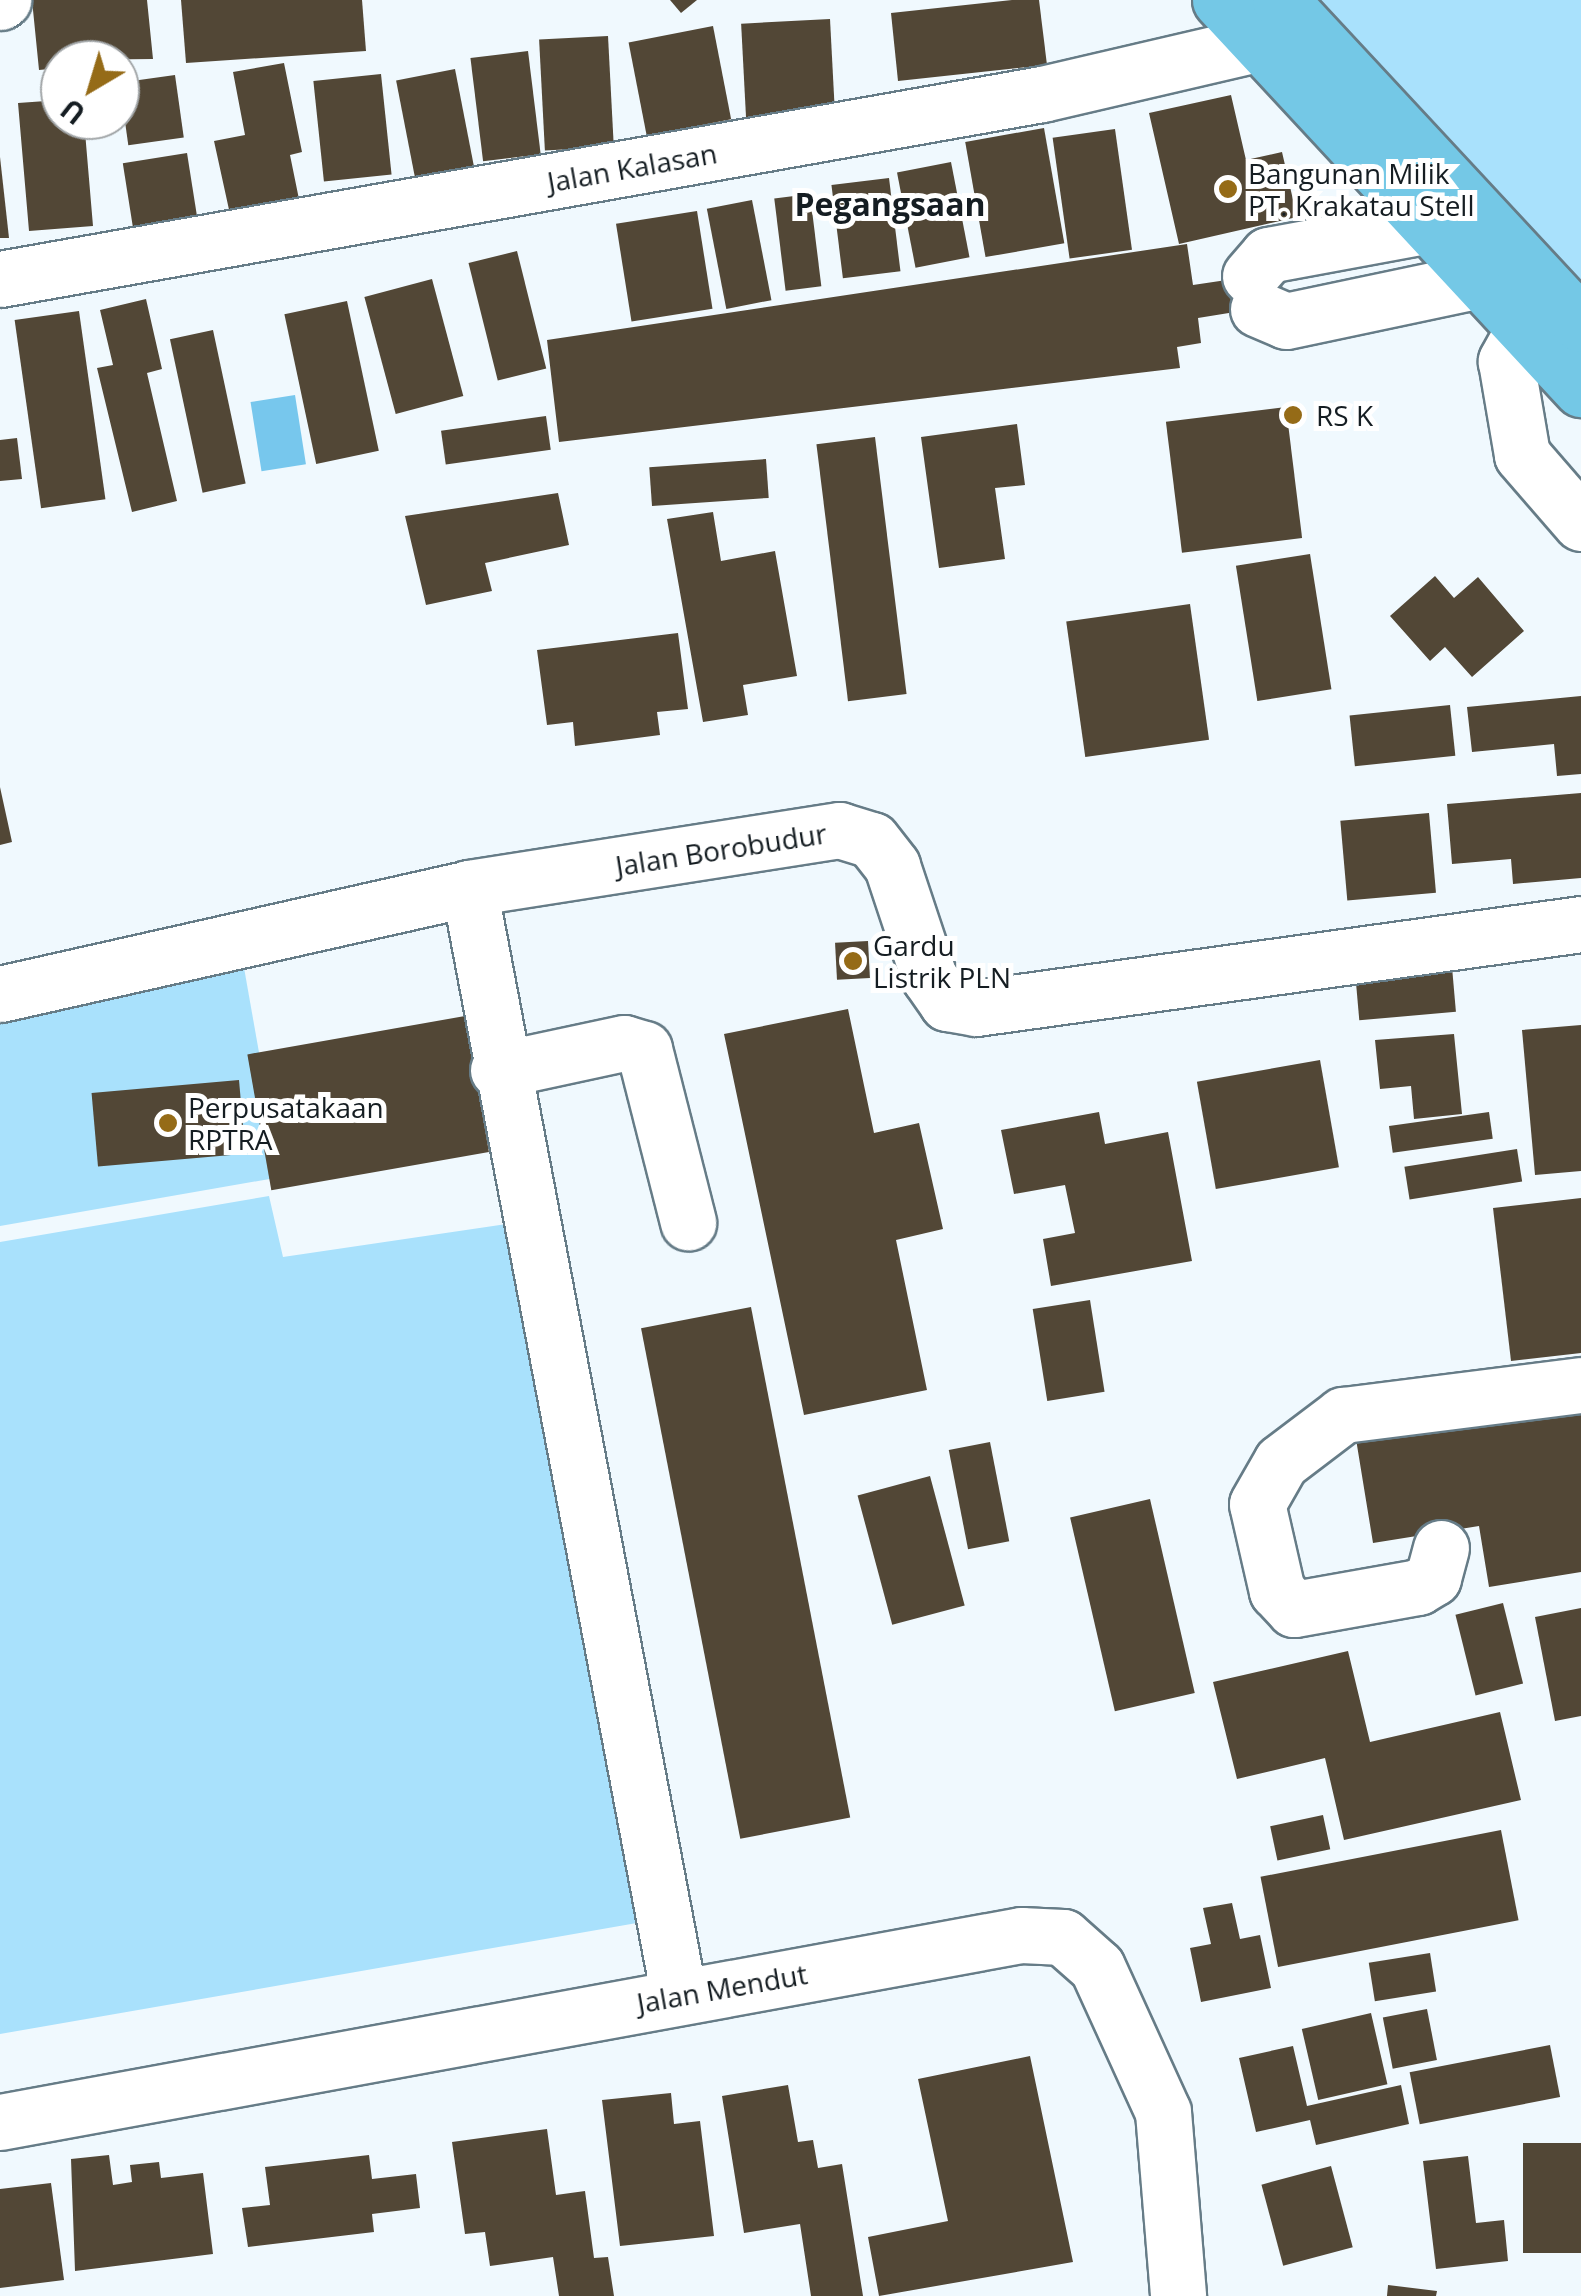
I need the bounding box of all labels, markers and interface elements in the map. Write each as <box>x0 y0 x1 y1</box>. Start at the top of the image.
north arrow <box>40 40 140 140</box>
text: U <box>53 91 93 134</box>
street label: Jalan Kalasan <box>545 136 719 198</box>
place label: Bangunan Milik PT. Krakatau Stell <box>1248 156 1474 222</box>
marker: Bangunan Milik PT. Krakatau Stell <box>1217 178 1239 200</box>
district label: Pegangsaan <box>794 185 986 223</box>
place label: RS K <box>1316 398 1373 432</box>
marker: RS K <box>1280 402 1306 428</box>
street label: Jalan Borobudur <box>613 816 829 882</box>
place label: Gardu Listrik PLN <box>873 928 1011 994</box>
marker: Gardu Listrik PLN <box>842 950 864 972</box>
place label: Perpusatakaan RPTRA <box>188 1090 384 1156</box>
marker: Perpusatakaan RPTRA <box>157 1112 179 1134</box>
street label: Jalan Mendut <box>634 1956 810 2020</box>

